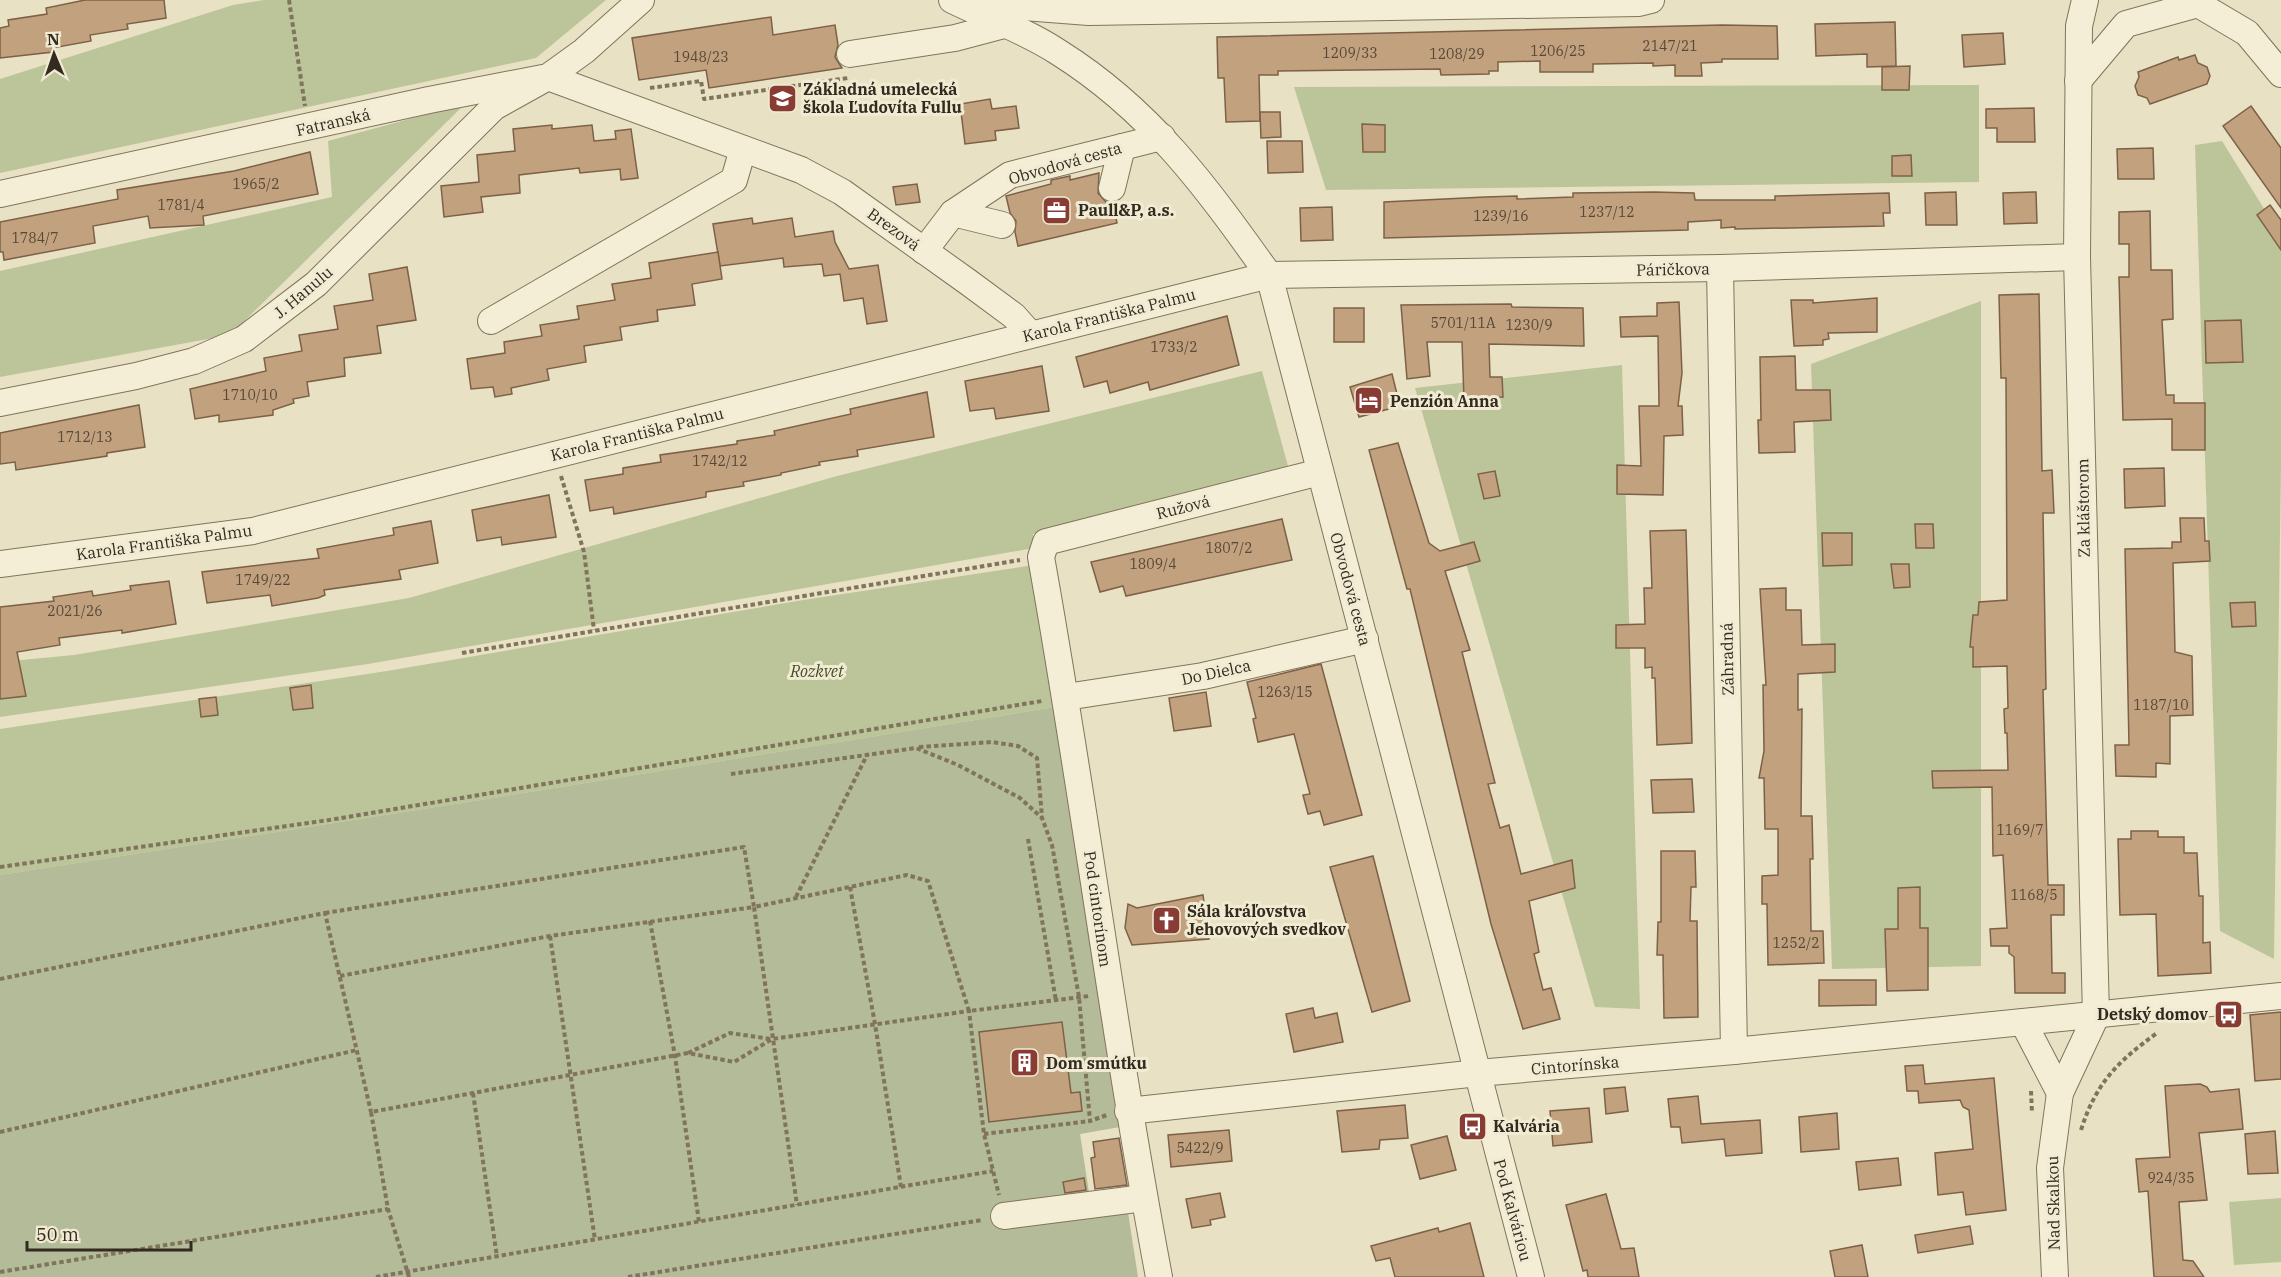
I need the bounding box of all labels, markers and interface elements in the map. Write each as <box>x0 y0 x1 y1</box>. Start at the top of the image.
north arrow <box>24 24 84 84</box>
text: N <box>47 29 60 49</box>
house number: 2147/21 <box>1642 37 1698 55</box>
house number: 1206/25 <box>1530 42 1586 60</box>
house number: 1209/33 <box>1322 44 1378 62</box>
house number: 1208/29 <box>1429 45 1485 63</box>
house number: 1948/23 <box>673 48 729 66</box>
place label: Základná umelecká škola Ľudovíta Fullu <box>803 79 962 117</box>
school or university icon: Základná umelecká škola Ľudovíta Fullu <box>766 82 798 114</box>
street label: Fatranská <box>294 104 372 140</box>
street label: Obvodová cesta <box>1006 137 1124 189</box>
house number: 1965/2 <box>232 175 280 193</box>
office icon: Paull&P, a.s. <box>1041 194 1073 226</box>
house number: 1781/4 <box>157 196 205 214</box>
place label: Paull&P, a.s. <box>1078 200 1174 220</box>
street label: Brezová <box>864 203 924 255</box>
house number: 1237/12 <box>1579 203 1635 221</box>
house number: 1239/16 <box>1473 207 1529 225</box>
house number: 1784/7 <box>11 229 59 247</box>
street label: Páričkova <box>1636 258 1710 280</box>
street label: J. Hanulu <box>269 262 337 322</box>
street label: Karola Františka Palmu <box>1020 284 1198 346</box>
house number: 5701/11A <box>1430 314 1496 332</box>
house number: 1230/9 <box>1505 316 1553 334</box>
house number: 1733/2 <box>1150 338 1198 356</box>
hotel icon: Penzión Anna <box>1353 385 1385 417</box>
house number: 1710/10 <box>222 386 278 404</box>
place label: Penzión Anna <box>1390 391 1499 411</box>
street label: Karola Františka Palmu <box>548 403 726 465</box>
house number: 1712/13 <box>57 428 113 446</box>
house number: 1742/12 <box>692 452 748 470</box>
street label: Za kláštorom <box>2072 458 2094 558</box>
street label: Ružová <box>1154 491 1212 523</box>
street label: Karola Františka Palmu <box>75 520 253 564</box>
street label: Obvodová cesta <box>1326 530 1376 648</box>
house number: 1807/2 <box>1205 539 1253 557</box>
house number: 1809/4 <box>1129 555 1177 573</box>
house number: 1749/22 <box>235 571 291 589</box>
house number: 2021/26 <box>47 602 103 620</box>
street label: Záhradná <box>1716 622 1738 696</box>
street label: Do Dielca <box>1179 655 1253 689</box>
park label: Rozkvet <box>789 661 845 681</box>
house number: 1263/15 <box>1257 683 1313 701</box>
house number: 1187/10 <box>2133 696 2189 714</box>
house number: 1169/7 <box>1996 821 2044 839</box>
street label: Pod cintorínom <box>1080 850 1116 968</box>
house number: 1168/5 <box>2010 886 2058 904</box>
place label: Sála kráľovstva Jehovových svedkov <box>1187 901 1346 939</box>
church icon: Sála kráľovstva Jehovových svedkov <box>1150 904 1182 936</box>
house number: 1252/2 <box>1772 934 1820 952</box>
bus stop icon: Detský domov <box>2213 998 2245 1030</box>
place label: Detský domov <box>2097 1004 2208 1024</box>
building icon: Dom smútku <box>1009 1047 1041 1079</box>
street label: Cintorínska <box>1530 1051 1620 1079</box>
place label: Dom smútku <box>1046 1053 1147 1073</box>
bus stop icon: Kalvária <box>1456 1110 1488 1142</box>
place label: Kalvária <box>1493 1116 1560 1136</box>
house number: 5422/9 <box>1176 1139 1224 1157</box>
street label: Nad Skalkou <box>2042 1155 2064 1251</box>
street label: Pod Kalváriou <box>1490 1157 1536 1263</box>
house number: 924/35 <box>2147 1169 2195 1187</box>
scale bar <box>27 1214 190 1252</box>
text: 50 m <box>36 1223 79 1246</box>

